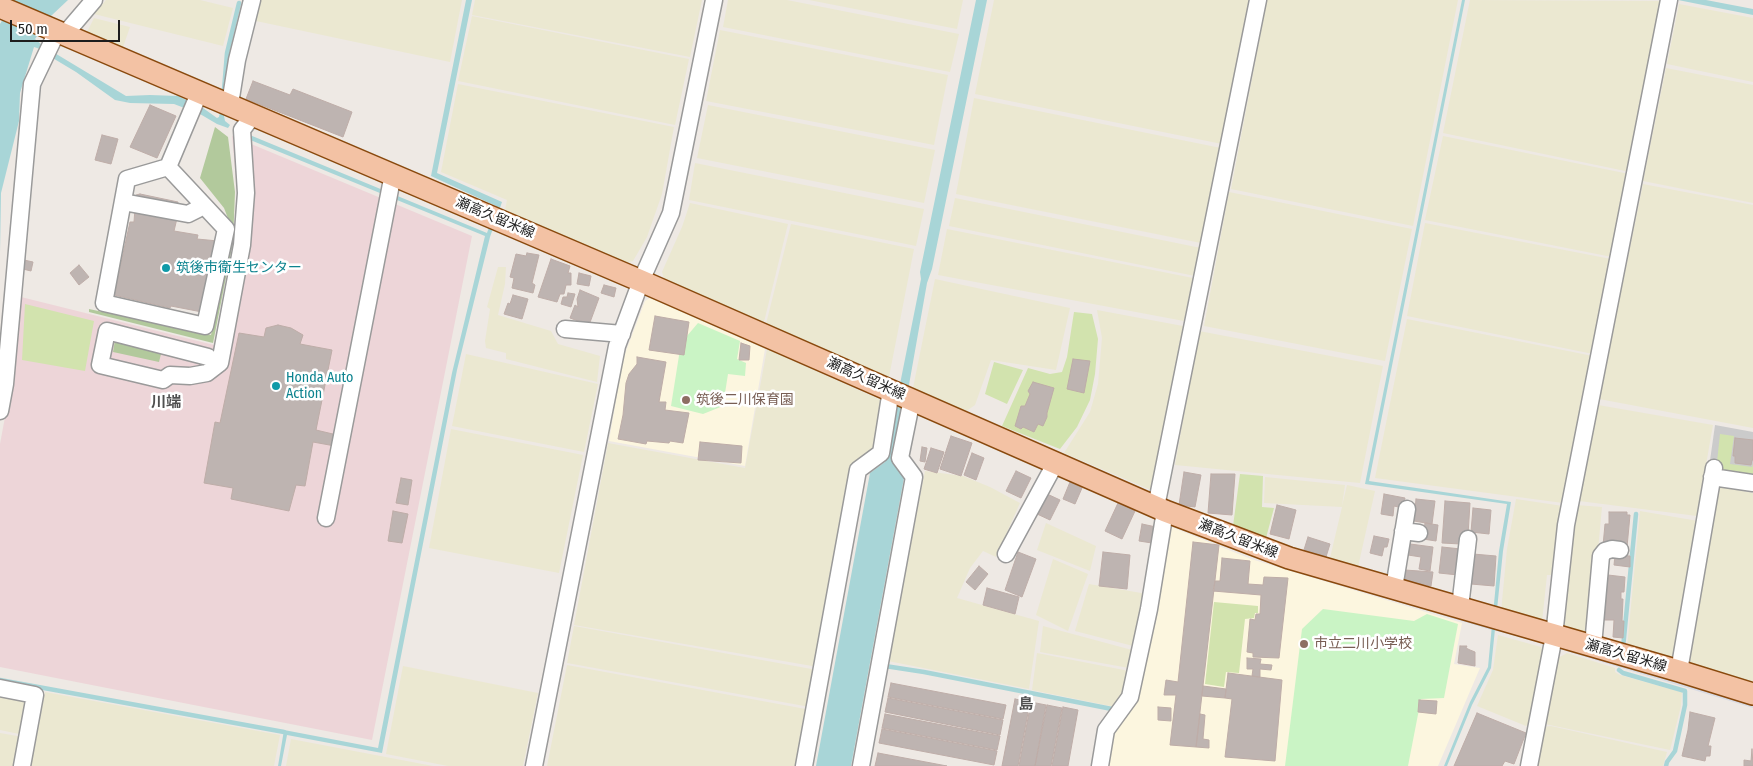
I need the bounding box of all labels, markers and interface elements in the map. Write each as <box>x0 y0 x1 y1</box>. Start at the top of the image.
scale bar <box>12 10 122 42</box>
text: 50 m <box>18 20 48 38</box>
street label: 瀬高久留米線 <box>453 194 537 242</box>
place label: 筑後市衛生センター <box>176 260 302 276</box>
marker: 筑後市衛生センター <box>160 262 172 274</box>
street label: 瀬高久留米線 <box>824 354 908 404</box>
place label: Honda Auto Action <box>286 370 353 402</box>
marker: Honda Auto Action <box>270 380 282 392</box>
place label: 筑後二川保育園 <box>696 392 794 408</box>
district label: 川端 <box>151 394 181 412</box>
marker: 筑後二川保育園 <box>680 394 692 406</box>
street label: 瀬高久留米線 <box>1196 516 1280 562</box>
place label: 市立二川小学校 <box>1314 636 1412 652</box>
street label: 瀬高久留米線 <box>1583 636 1669 676</box>
marker: 市立二川小学校 <box>1298 638 1310 650</box>
district label: 島 <box>1019 696 1033 714</box>

